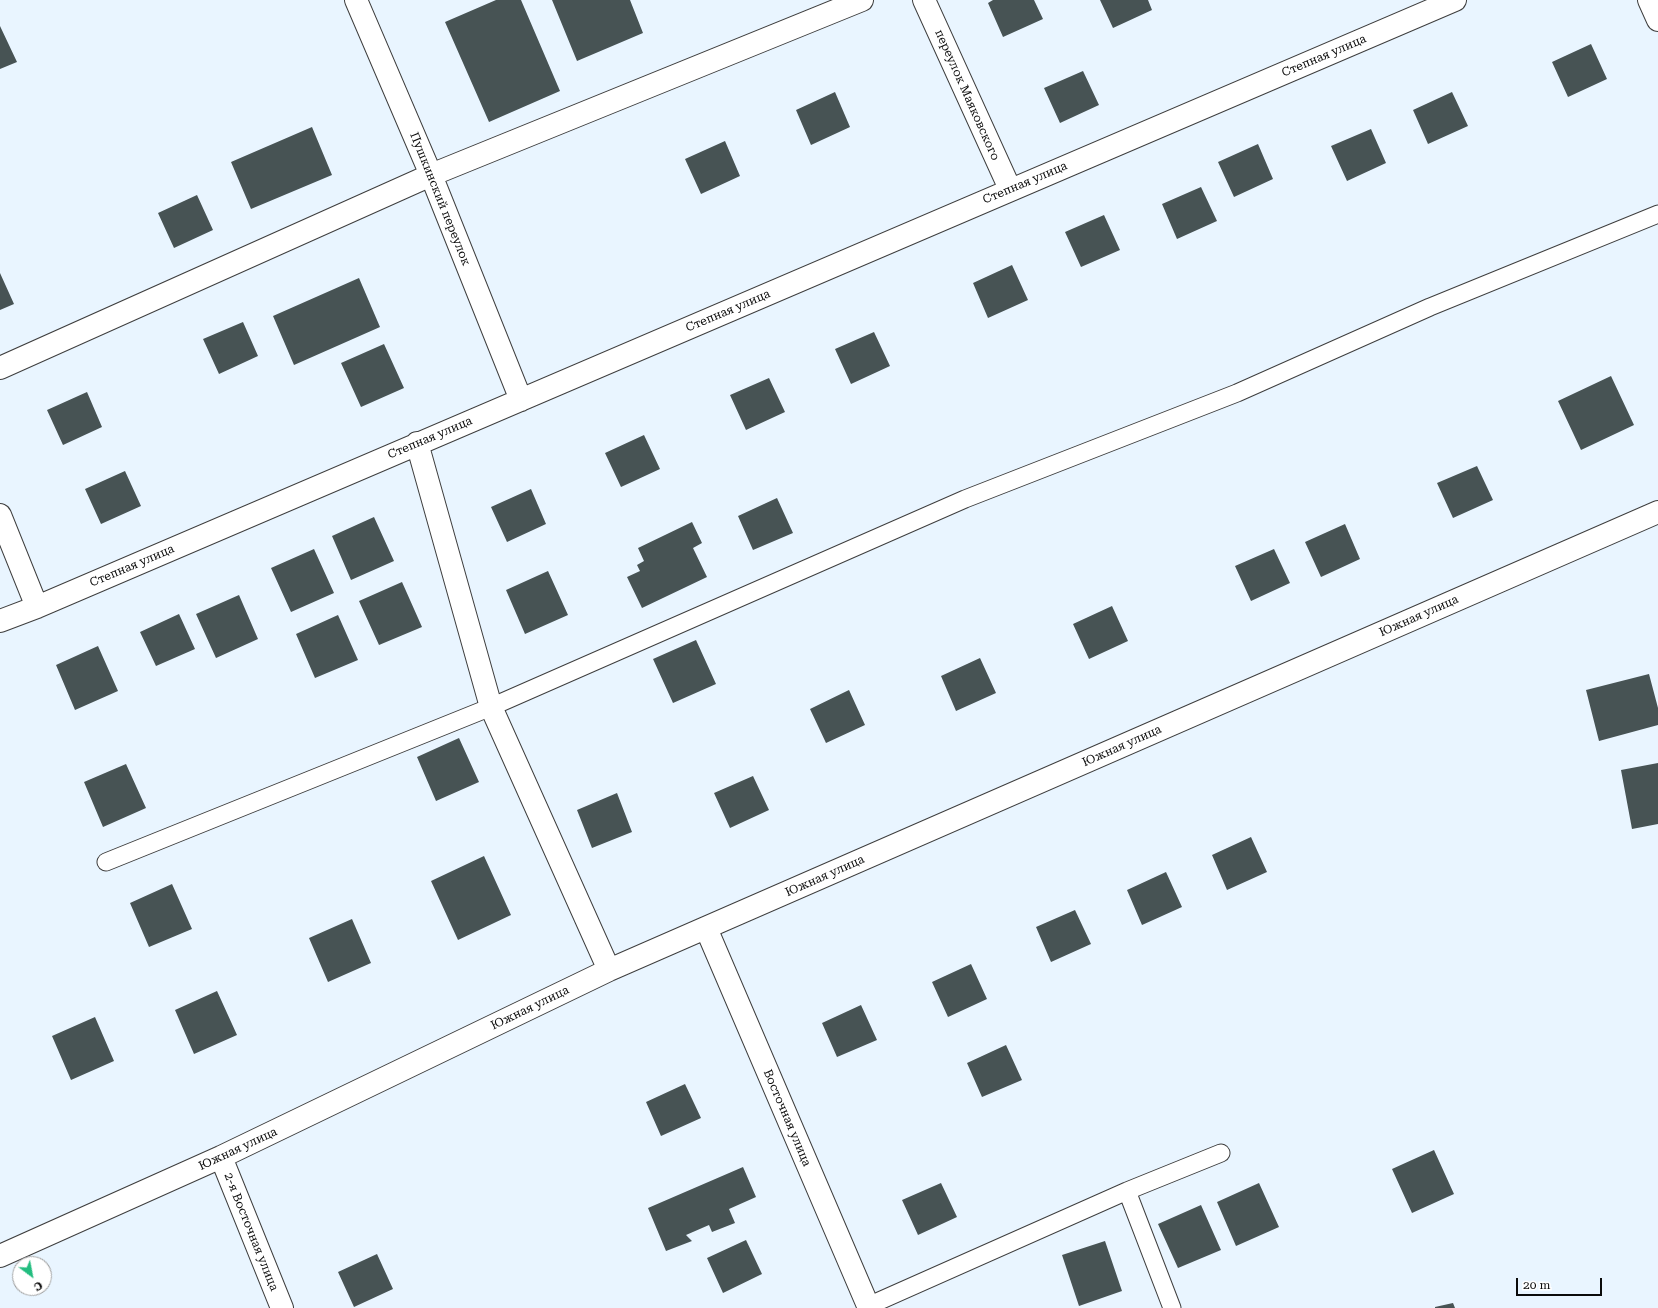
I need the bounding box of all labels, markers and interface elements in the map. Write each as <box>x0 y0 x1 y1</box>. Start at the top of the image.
street label: переулок Маяковского <box>932 27 1002 163</box>
street label: Степная улица <box>1280 32 1368 80</box>
street label: Пушкинский переулок <box>407 130 473 268</box>
street label: Степная улица <box>981 159 1069 207</box>
street label: Степная улица <box>684 287 772 335</box>
street label: Степная улица <box>386 414 474 462</box>
street label: Степная улица <box>88 542 176 590</box>
street label: Южная улица <box>1377 592 1461 640</box>
street label: Южная улица <box>1080 722 1164 770</box>
street label: Южная улица <box>783 852 867 900</box>
street label: Южная улица <box>489 983 571 1033</box>
street label: Восточная улица <box>760 1067 814 1169</box>
street label: Южная улица <box>196 1125 280 1173</box>
street label: 2-я Восточная улица <box>221 1171 281 1293</box>
north arrow <box>12 1256 52 1296</box>
scale bar <box>1518 1270 1604 1296</box>
text: С <box>31 1278 45 1293</box>
text: 20 m <box>1523 1278 1550 1292</box>

